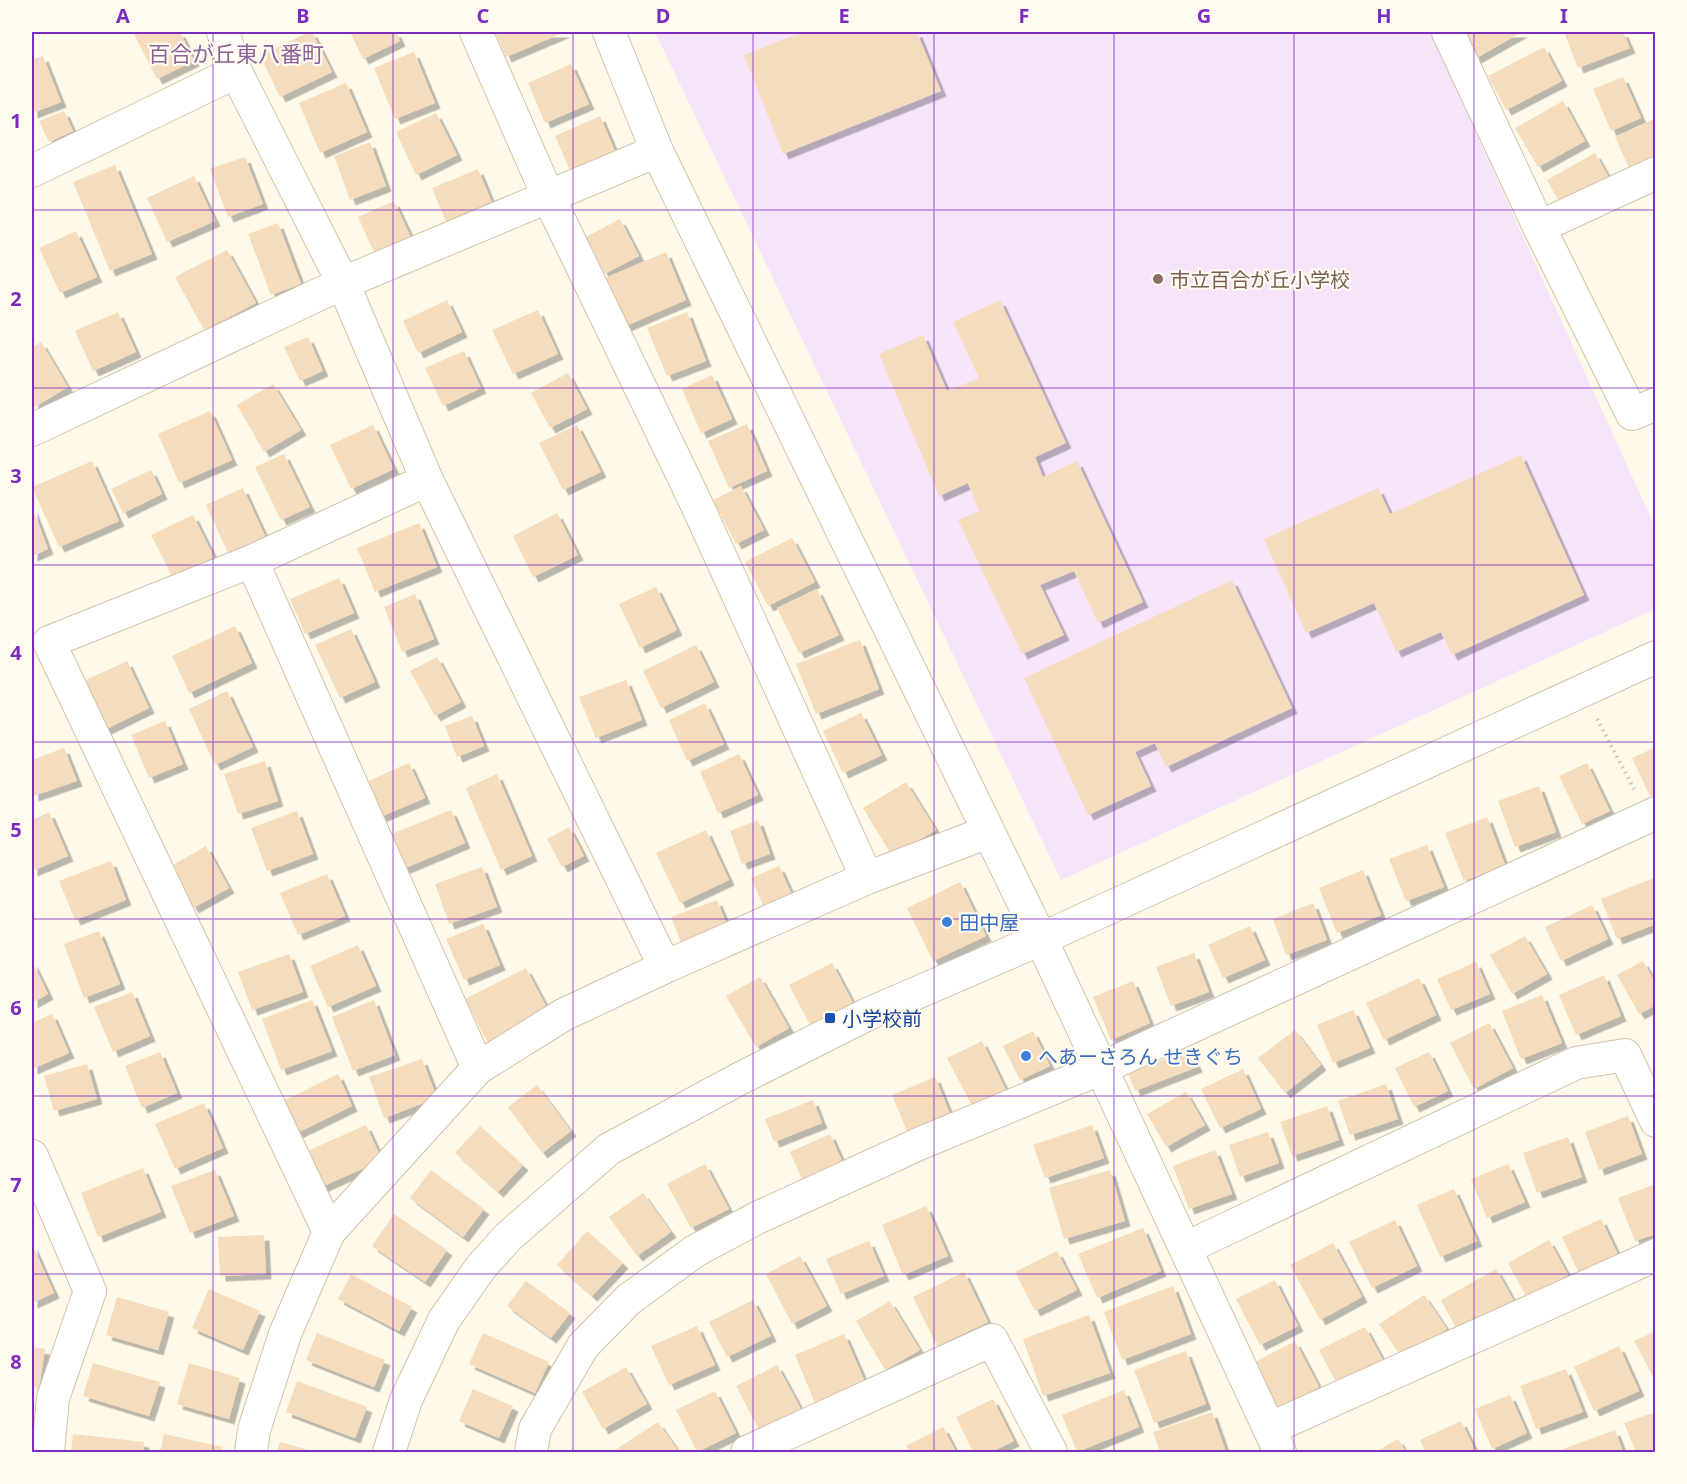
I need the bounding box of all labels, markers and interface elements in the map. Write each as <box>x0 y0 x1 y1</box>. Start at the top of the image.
text: A <box>116 2 130 29</box>
text: B <box>296 2 310 29</box>
text: C <box>477 2 490 29</box>
text: D <box>656 2 670 29</box>
text: E <box>838 2 850 29</box>
text: F <box>1019 2 1029 29</box>
text: G <box>1197 2 1211 29</box>
text: H <box>1376 2 1392 29</box>
text: I <box>1560 2 1568 29</box>
district label: 百合が丘東八番町 <box>148 38 324 68</box>
text: 1 <box>10 107 22 134</box>
place label: 市立百合が丘小学校 <box>1170 266 1350 293</box>
marker: 市立百合が丘小学校 <box>1151 272 1165 286</box>
text: 2 <box>10 285 22 312</box>
text: 3 <box>10 462 22 489</box>
text: 4 <box>10 639 22 666</box>
text: 5 <box>10 816 22 843</box>
place label: 田中屋 <box>959 909 1019 936</box>
marker: 田中屋 <box>940 915 954 929</box>
text: 6 <box>10 994 22 1021</box>
place label: 小学校前 <box>842 1005 922 1032</box>
marker: 小学校前 <box>823 1011 837 1025</box>
place label: へあーさろん せきぐち <box>1038 1043 1243 1070</box>
marker: へあーさろん せきぐち <box>1019 1049 1033 1063</box>
text: 7 <box>10 1171 22 1198</box>
text: 8 <box>10 1348 22 1375</box>

